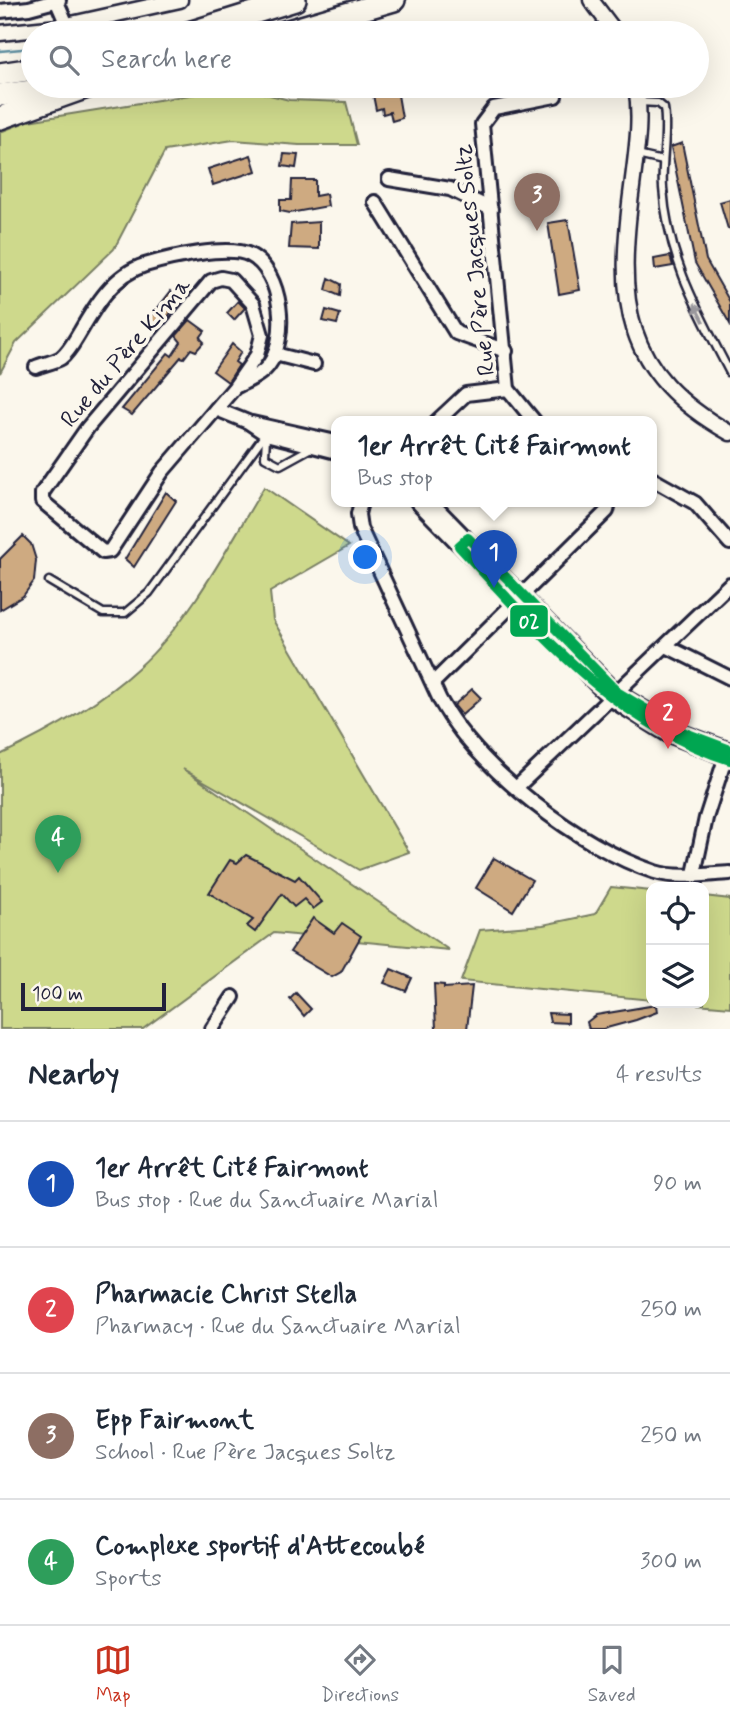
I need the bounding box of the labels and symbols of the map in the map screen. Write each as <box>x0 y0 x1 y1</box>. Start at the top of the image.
street label: Rue Père Jacques Soltz <box>448 142 503 377</box>
pin: 3 <box>514 173 560 231</box>
street label: Rue du Père Kima <box>54 271 199 435</box>
one-way arrow <box>693 303 704 323</box>
pin: 1 <box>471 530 517 588</box>
your location <box>348 540 382 574</box>
line badge: 02 <box>509 604 549 638</box>
text: 02 <box>519 610 539 635</box>
pin: 2 <box>645 691 691 749</box>
pin: 4 <box>35 815 81 873</box>
scale bar <box>21 980 166 1012</box>

